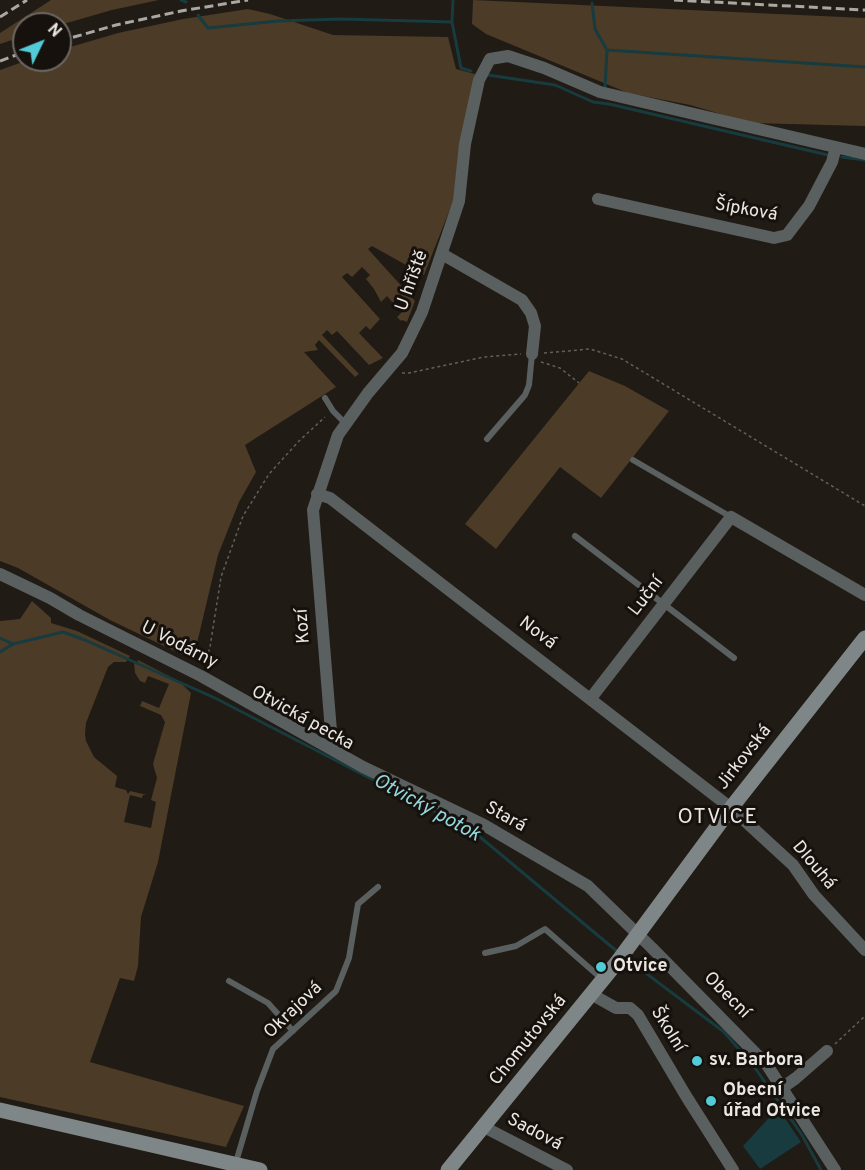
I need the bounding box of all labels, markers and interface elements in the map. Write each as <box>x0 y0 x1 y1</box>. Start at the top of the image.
north arrow <box>12 12 72 72</box>
text: N <box>42 20 65 42</box>
street label: Šípková <box>713 195 779 227</box>
street label: U hřiště <box>392 248 434 314</box>
street label: Luční <box>625 573 669 621</box>
street label: Kozí <box>292 608 316 644</box>
street label: Nová <box>514 613 560 655</box>
street label: U Vodárny <box>137 618 221 674</box>
street label: Otvická pecka <box>247 682 357 756</box>
street label: Jirkovská <box>713 721 777 795</box>
water label: Otvický potok <box>368 770 484 848</box>
street label: Stará <box>481 798 529 838</box>
district label: OTVICE <box>677 806 759 832</box>
street label: Dlouhá <box>786 837 840 895</box>
place label: Otvice <box>613 956 668 978</box>
marker: Otvice <box>594 960 608 974</box>
street label: Obecní <box>698 968 754 1024</box>
street label: Okrajová <box>260 978 328 1044</box>
street label: Chomutovská <box>486 991 572 1091</box>
street label: Školní <box>645 1003 689 1057</box>
place label: sv. Barbora <box>709 1050 803 1072</box>
marker: sv. Barbora <box>690 1054 704 1068</box>
place label: Obecní úřad Otvice <box>723 1080 821 1122</box>
marker: Obecní úřad Otvice <box>704 1094 718 1108</box>
street label: Sadová <box>503 1110 565 1156</box>

